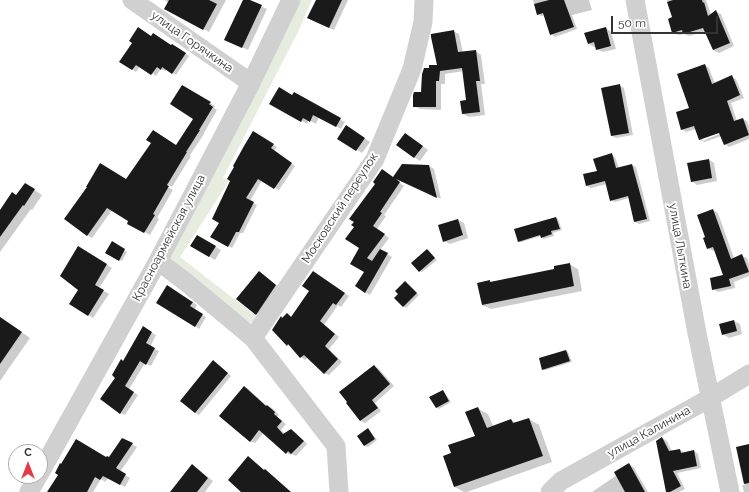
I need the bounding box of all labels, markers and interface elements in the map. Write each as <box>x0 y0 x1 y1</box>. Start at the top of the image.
street label: улица Горячкина <box>148 8 236 76</box>
scale bar <box>613 8 720 34</box>
text: 50 m <box>618 16 646 30</box>
street label: Московский переулок <box>299 150 381 266</box>
street label: Красноармейская улица <box>129 172 209 304</box>
street label: улица Лыткина <box>665 202 695 290</box>
street label: улица Калинина <box>605 403 693 461</box>
north arrow <box>8 444 48 484</box>
text: С <box>24 446 32 459</box>

